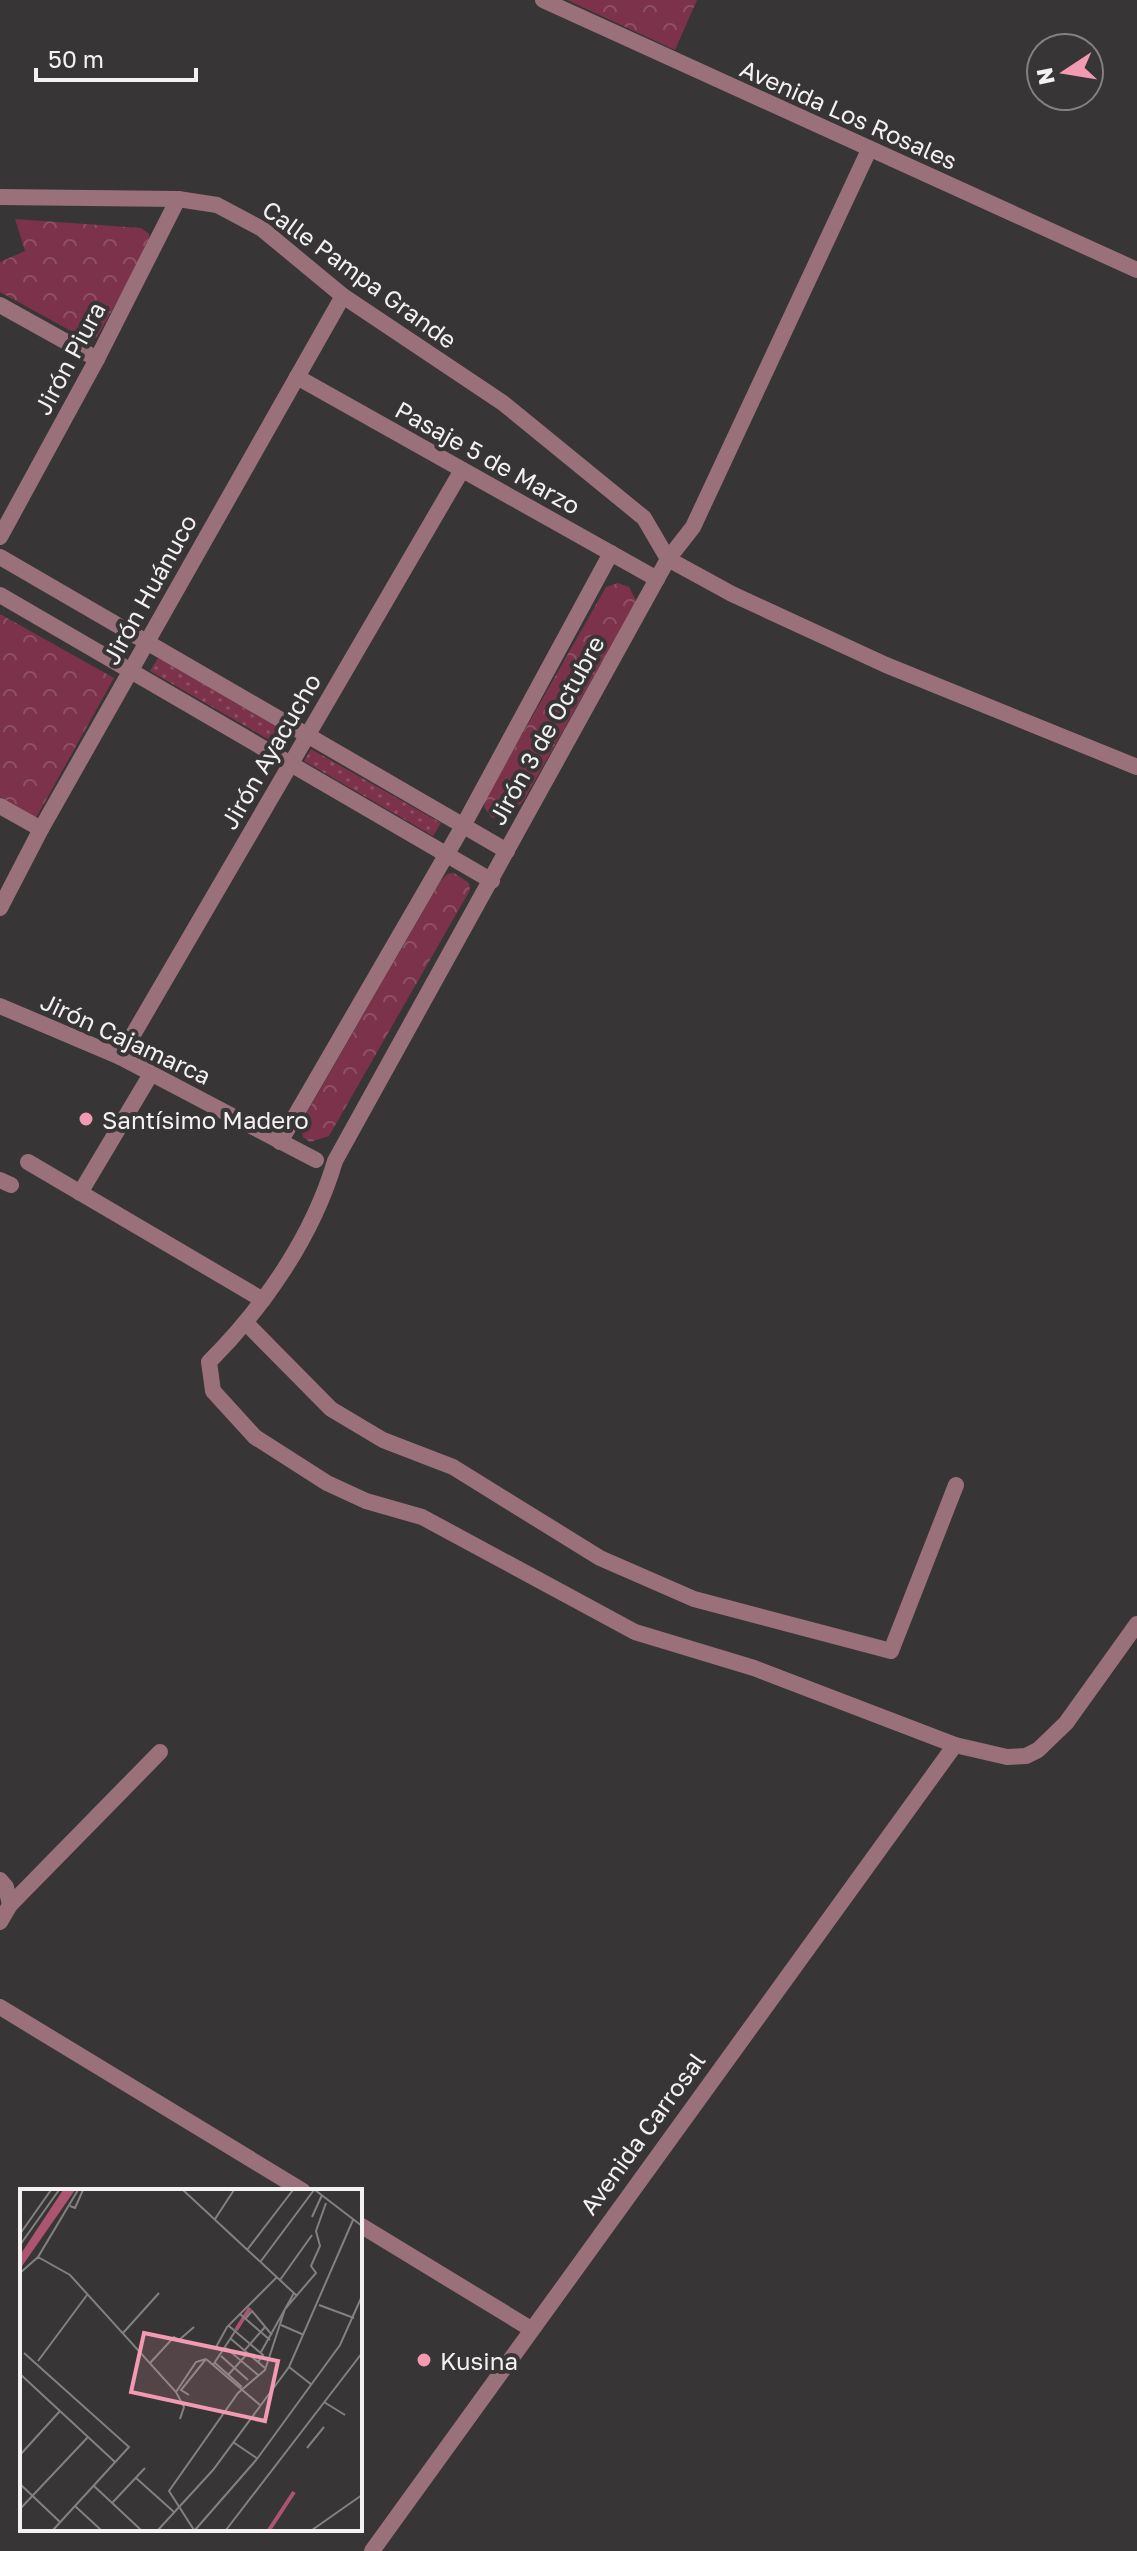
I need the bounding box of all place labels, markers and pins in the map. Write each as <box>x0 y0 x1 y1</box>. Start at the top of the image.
place label: Santísimo Madero <box>102 1105 309 1134</box>
marker: Santísimo Madero <box>77 1110 95 1128</box>
place label: Kusina <box>440 2346 518 2375</box>
marker: Kusina <box>415 2351 433 2369</box>

